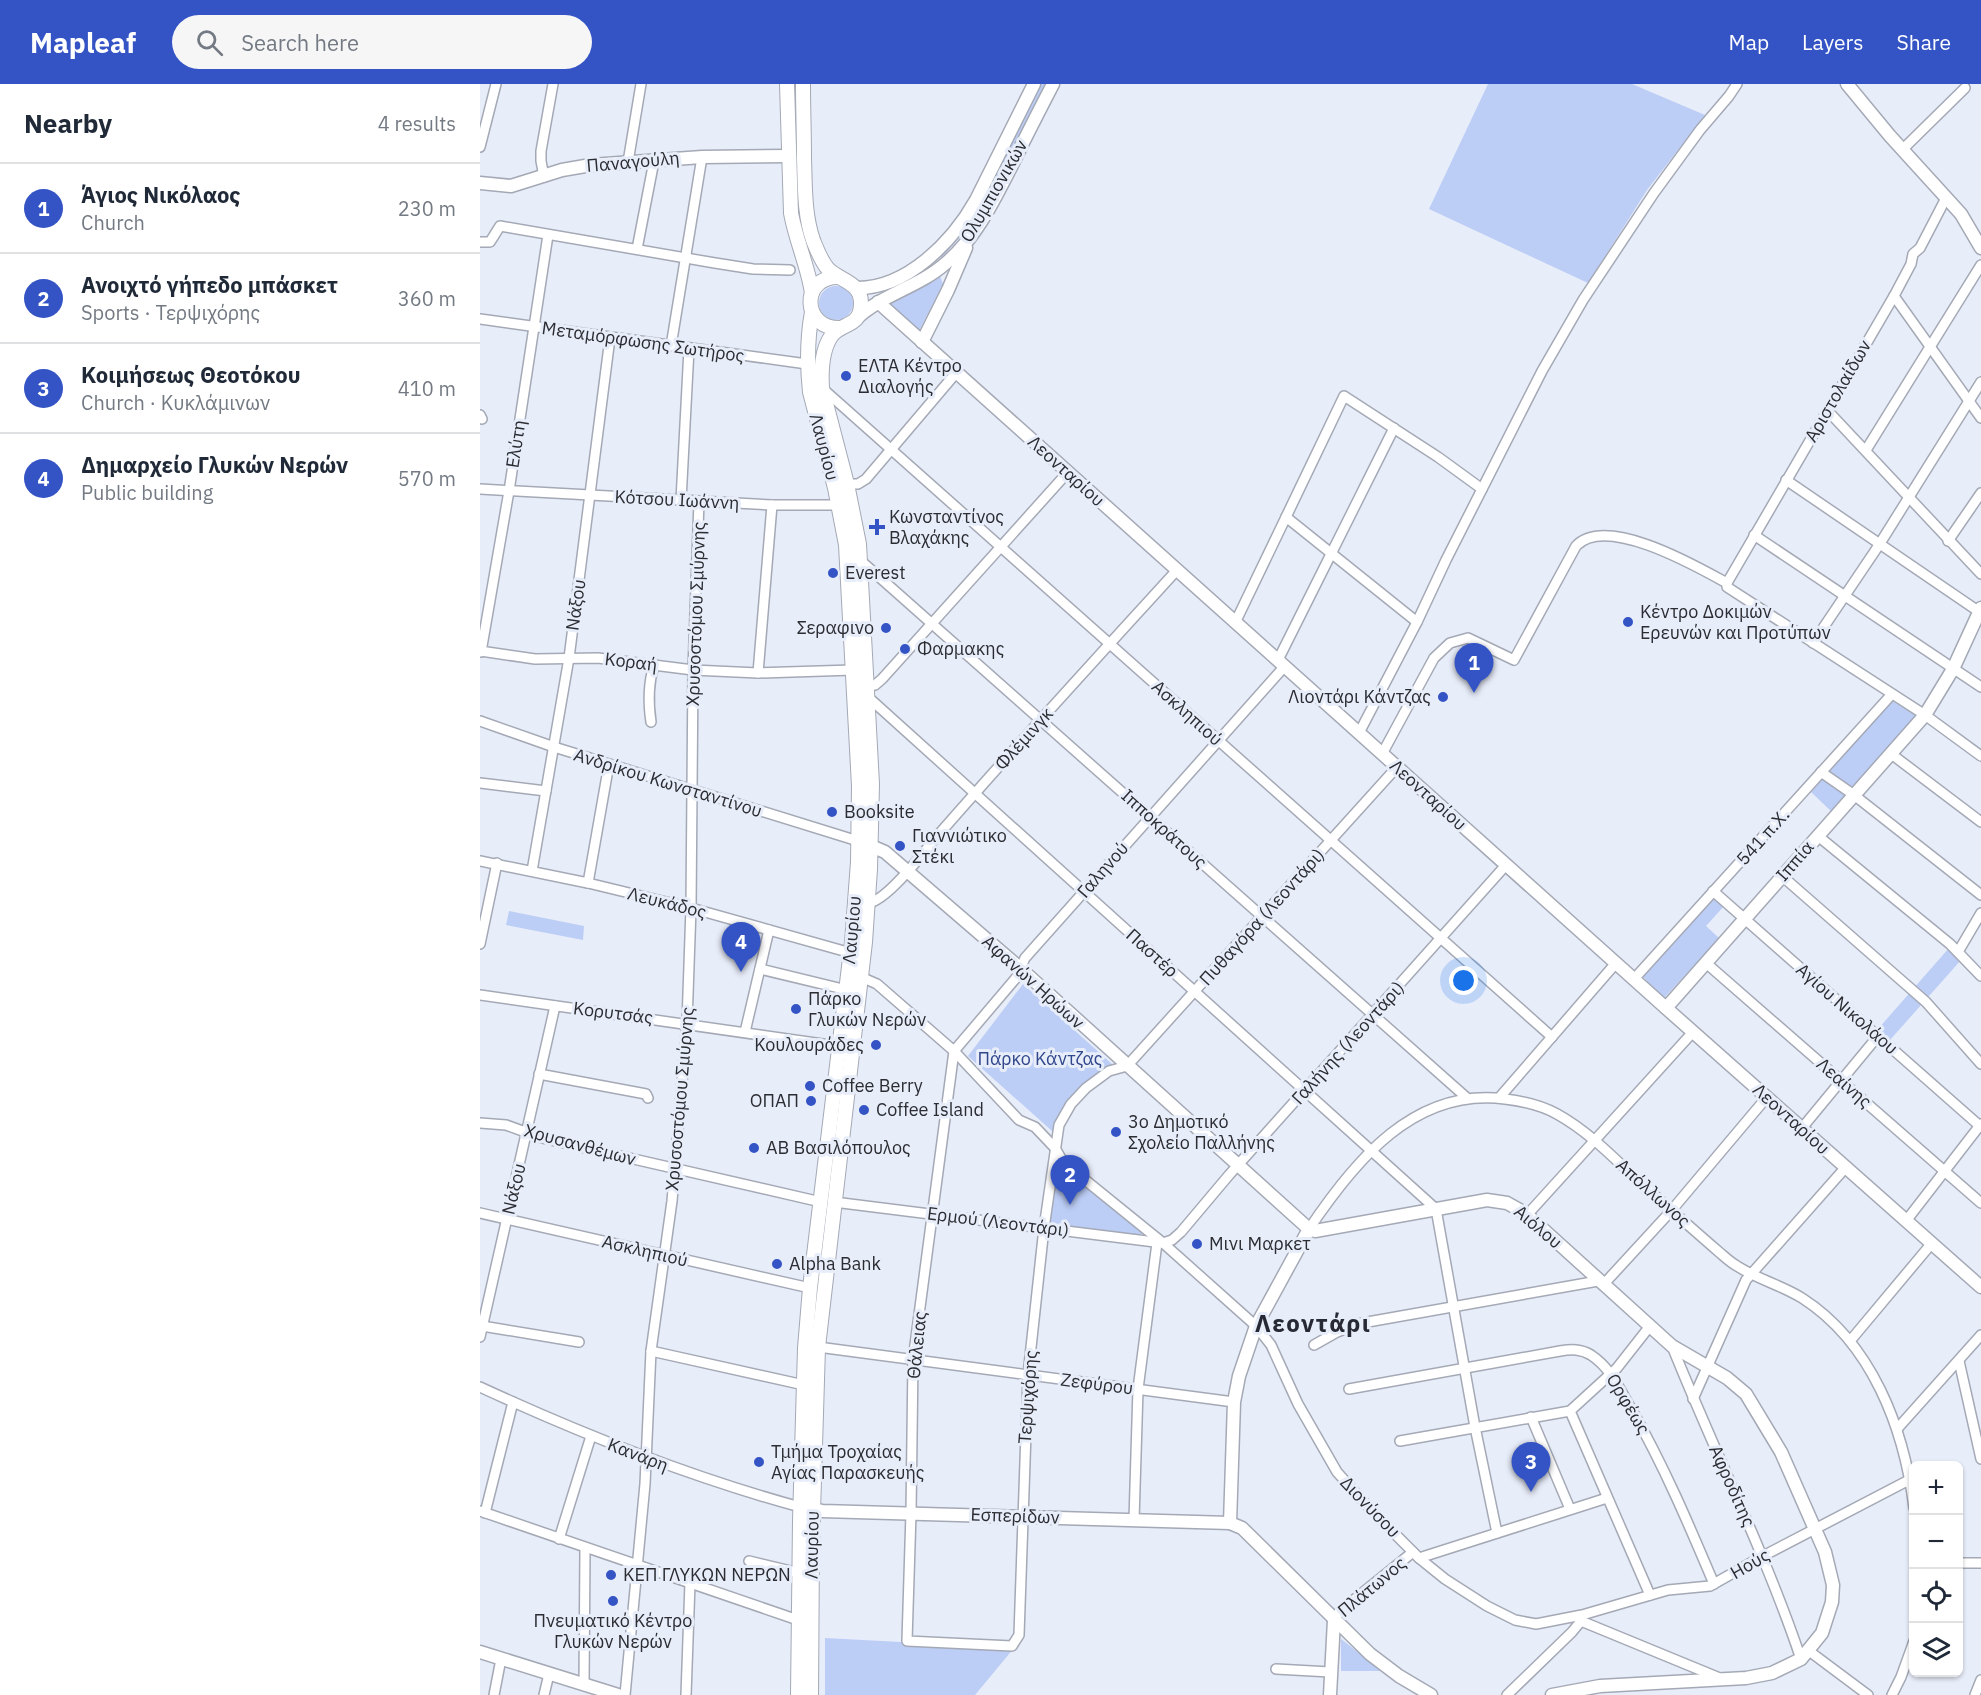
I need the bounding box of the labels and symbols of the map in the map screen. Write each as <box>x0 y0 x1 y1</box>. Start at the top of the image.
street label: Ολυμπιονικών <box>955 135 1032 246</box>
street label: Παναγούλη <box>586 146 680 177</box>
street label: Μεταμόρφωσης Σωτήρος <box>540 316 746 367</box>
street label: Αριστολαίδων <box>1799 336 1876 446</box>
place label: ΕΛΤΑ Κέντρο Διαλογής <box>858 354 962 398</box>
marker: ΕΛΤΑ Κέντρο Διαλογής <box>839 369 853 383</box>
street label: Λαυρίου <box>805 411 844 483</box>
street label: Ελύτη <box>500 418 531 470</box>
street label: Λεονταρίου <box>1023 430 1110 511</box>
street label: Κότσου Ιωάννη <box>614 485 740 514</box>
place label: Κωνσταντίνος Βλαχάκης <box>889 505 1004 549</box>
marker: Κωνσταντίνος Βλαχάκης <box>870 520 884 534</box>
street label: Χρυσοστόμου Σμύρνης <box>681 521 710 707</box>
place label: Everest <box>845 561 905 584</box>
marker: Everest <box>826 566 840 580</box>
street label: Νάξου <box>560 578 591 632</box>
place label: Κέντρο Δοκιμών Ερευνών και Προτύπων <box>1640 600 1831 644</box>
marker: Κέντρο Δοκιμών Ερευνών και Προτύπων <box>1621 615 1635 629</box>
place label: Σεραφινο <box>797 616 874 639</box>
marker: Σεραφινο <box>879 621 893 635</box>
place label: Φαρμακης <box>917 637 1005 660</box>
marker: Φαρμακης <box>898 642 912 656</box>
pin: 1 <box>1454 644 1494 693</box>
street label: Κοραή <box>603 647 659 676</box>
street label: Ασκληπιού <box>1147 675 1228 750</box>
place label: Λιοντάρι Κάντζας <box>1288 685 1431 708</box>
marker: Λιοντάρι Κάντζας <box>1436 690 1450 704</box>
street label: Φλέμινγκ <box>989 702 1058 775</box>
street label: Ανδρίκου Κωνσταντίνου <box>571 743 765 822</box>
street label: Λεονταρίου <box>1385 754 1472 835</box>
street label: Ιπποκράτους <box>1117 784 1212 873</box>
place label: Booksite <box>844 800 915 823</box>
street label: 541 π.Χ. <box>1731 803 1794 870</box>
marker: Booksite <box>825 805 839 819</box>
place label: Γιαννιώτικο Στέκι <box>912 824 1007 868</box>
street label: Ιππία <box>1771 836 1819 886</box>
street label: Γαληνού <box>1072 837 1133 903</box>
marker: Γιαννιώτικο Στέκι <box>893 839 907 853</box>
street label: Πυθαγόρα (Λεοντάρι) <box>1194 843 1329 990</box>
street label: Λευκάδος <box>625 882 709 923</box>
street label: Λαυρίου <box>837 895 866 965</box>
pin: 4 <box>722 922 760 972</box>
street label: Παστέρ <box>1122 923 1183 982</box>
street label: Αφανών Ηρώων <box>977 930 1089 1034</box>
street label: Αγίου Νικολάου <box>1792 958 1903 1059</box>
your location <box>1449 966 1478 995</box>
street label: Γαλήνης (Λεοντάρι) <box>1286 976 1409 1109</box>
place label: Πάρκο Γλυκών Νερών <box>808 987 926 1031</box>
street label: Κορυτσάς <box>572 996 655 1029</box>
marker: Πάρκο Γλυκών Νερών <box>789 1002 803 1016</box>
street label: Χρυσοστόμου Σμύρνης <box>660 1006 699 1192</box>
place label: Κουλουράδες <box>754 1033 864 1056</box>
marker: Κουλουράδες <box>869 1038 883 1052</box>
park label: Πάρκο Κάντζας <box>977 1047 1103 1070</box>
street label: Λεαίνης <box>1812 1052 1877 1113</box>
place label: Coffee Berry <box>822 1074 923 1097</box>
street label: Λεονταρίου <box>1748 1078 1835 1159</box>
marker: Coffee Berry <box>803 1079 817 1093</box>
place label: ΟΠΑΠ <box>750 1089 799 1112</box>
marker: ΟΠΑΠ <box>804 1094 818 1108</box>
place label: Coffee Island <box>876 1098 984 1121</box>
marker: Coffee Island <box>857 1103 871 1117</box>
place label: 3ο Δημοτικό Σχολείο Παλλήνης <box>1128 1110 1275 1154</box>
street label: Χρυσανθέμων <box>522 1119 639 1170</box>
marker: 3ο Δημοτικό Σχολείο Παλλήνης <box>1109 1125 1123 1139</box>
place label: ΑΒ Βασιλόπουλος <box>766 1136 911 1159</box>
marker: ΑΒ Βασιλόπουλος <box>747 1141 761 1155</box>
street label: Απόλλωνος <box>1611 1153 1695 1232</box>
pin: 2 <box>1050 1156 1090 1205</box>
street label: Νάξου <box>496 1161 531 1217</box>
street label: Αιόλου <box>1509 1200 1567 1253</box>
street label: Ερμού (Λεοντάρι) <box>926 1201 1070 1242</box>
street label: Ασκληπιού <box>600 1229 690 1272</box>
place label: Μινι Μαρκετ <box>1209 1232 1311 1255</box>
marker: Μινι Μαρκετ <box>1190 1237 1204 1251</box>
place label: Alpha Bank <box>789 1252 882 1275</box>
marker: Alpha Bank <box>770 1257 784 1271</box>
district label: Λεοντάρι <box>1255 1307 1371 1339</box>
street label: Θάλειας <box>902 1310 932 1380</box>
street label: Τερψιχόρης <box>1013 1349 1042 1445</box>
street label: Ζεφύρου <box>1059 1368 1135 1399</box>
street label: Ορφέως <box>1601 1369 1656 1439</box>
street label: Κανάρη <box>604 1432 672 1477</box>
place label: Τμήμα Τροχαίας Αγίας Παρασκευής <box>771 1440 925 1484</box>
street label: Αφροδίτης <box>1704 1441 1761 1531</box>
pin: 3 <box>1512 1442 1550 1492</box>
marker: Τμήμα Τροχαίας Αγίας Παρασκευής <box>752 1455 766 1469</box>
street label: Διονύσου <box>1335 1471 1405 1542</box>
street label: Εσπερίδων <box>970 1502 1060 1529</box>
street label: Λαυρίου <box>799 1511 824 1579</box>
street label: Ηούς <box>1726 1543 1774 1584</box>
street label: Πλάτωνος <box>1333 1551 1411 1622</box>
place label: ΚΕΠ ΓΛΥΚΩΝ ΝΕΡΩΝ <box>623 1563 791 1586</box>
marker: ΚΕΠ ΓΛΥΚΩΝ ΝΕΡΩΝ <box>604 1568 618 1582</box>
marker: Πνευματικό Κέντρο Γλυκών Νερών <box>606 1594 620 1608</box>
place label: Πνευματικό Κέντρο Γλυκών Νερών <box>534 1609 692 1653</box>

